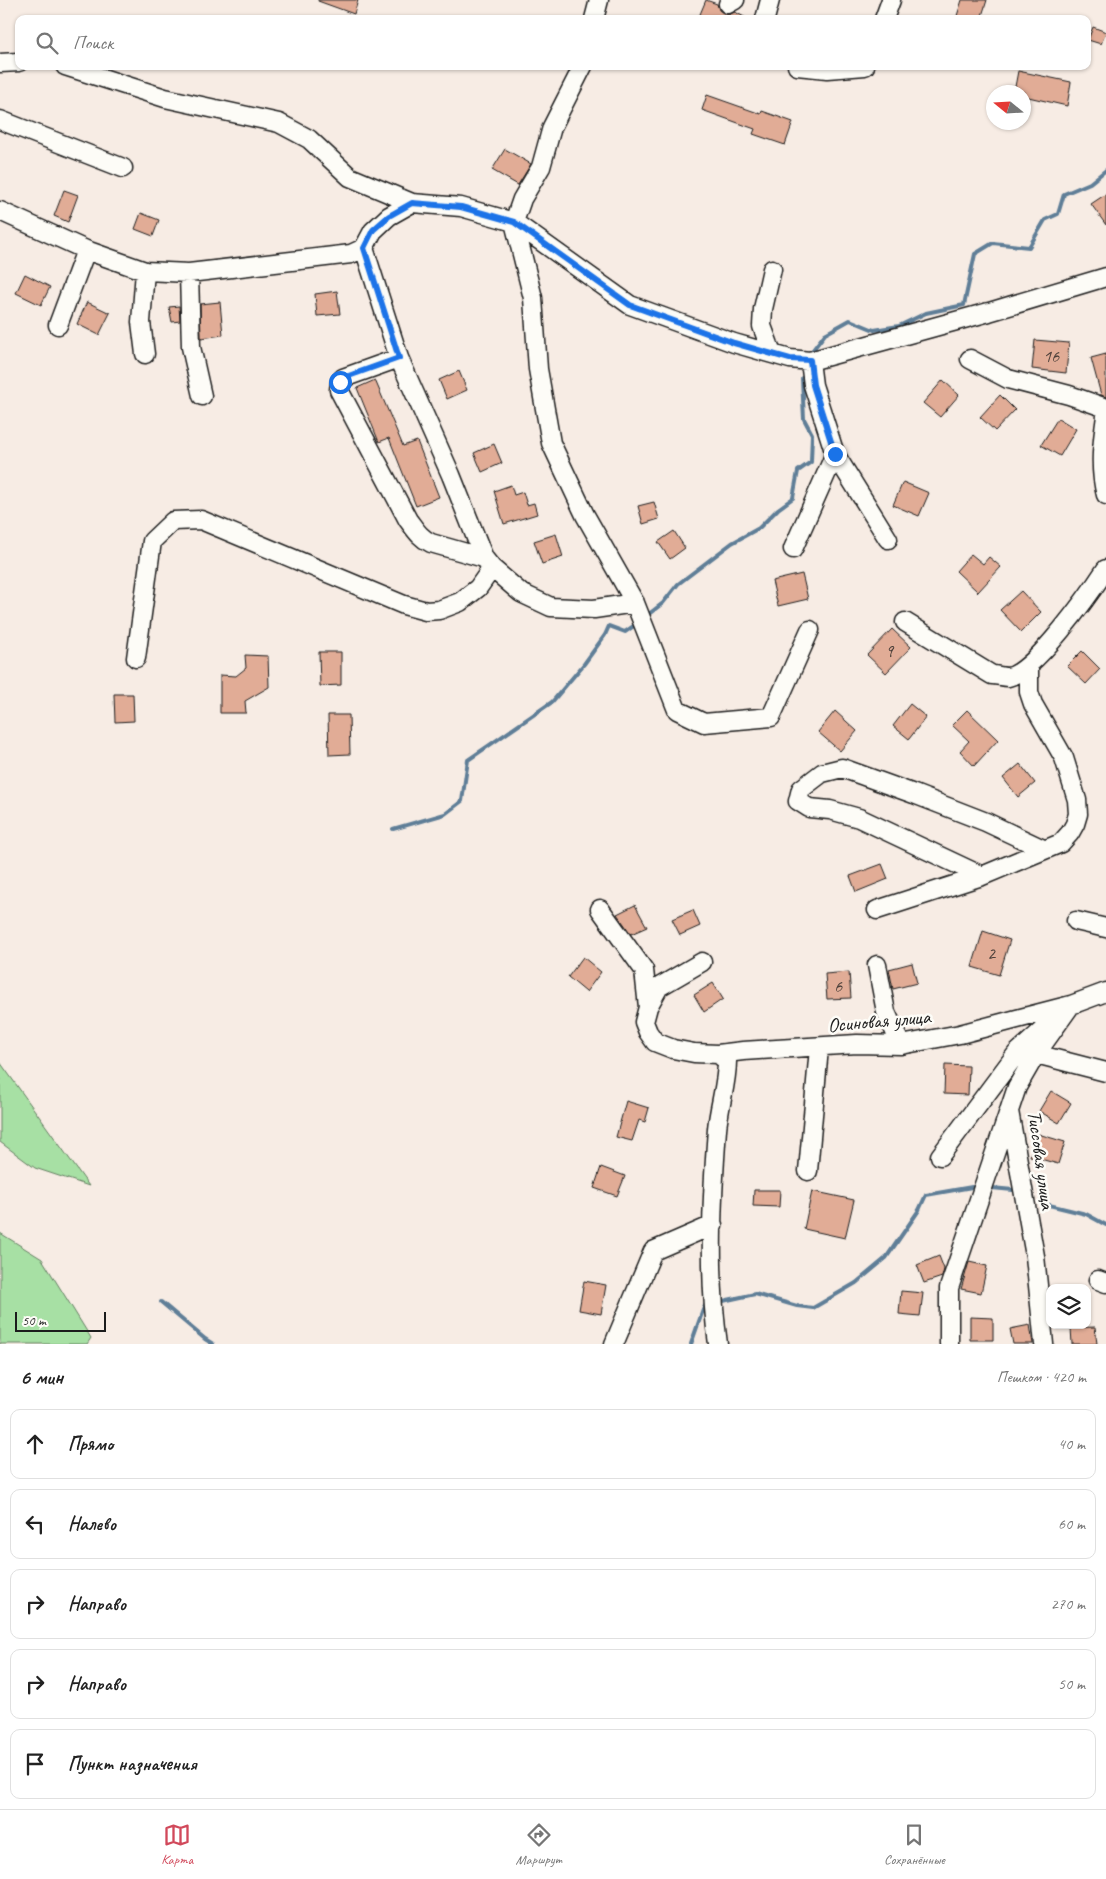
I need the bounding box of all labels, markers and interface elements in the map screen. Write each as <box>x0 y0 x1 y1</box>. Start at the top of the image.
search box <box>15 15 1091 70</box>
icon: search <box>33 29 61 57</box>
text: Поиск <box>73 31 113 55</box>
north arrow <box>986 85 1031 130</box>
house number: 16 <box>1043 345 1060 367</box>
route start <box>329 371 352 394</box>
route end <box>824 443 847 466</box>
house number: 9 <box>885 640 895 662</box>
house number: 2 <box>987 942 997 964</box>
house number: 6 <box>834 975 843 997</box>
street label: Осиновая улица <box>827 1004 933 1038</box>
street label: Тиссовая улица <box>1022 1109 1060 1212</box>
map controls <box>1046 1284 1091 1329</box>
button: layers <box>1046 1284 1091 1329</box>
scale bar <box>15 1309 106 1332</box>
text: 50 m <box>22 1312 46 1329</box>
text: 6 мин <box>20 1364 63 1390</box>
text: Пешком · 420 m <box>997 1367 1086 1387</box>
icon: ahead <box>21 1430 49 1458</box>
text: Прямо <box>68 1432 113 1456</box>
text: 40 m <box>1058 1434 1085 1454</box>
icon: left <box>21 1510 49 1538</box>
text: Налево <box>68 1512 116 1536</box>
text: 60 m <box>1058 1514 1085 1534</box>
icon: right <box>21 1590 49 1618</box>
text: Направо <box>68 1592 126 1616</box>
text: 270 m <box>1051 1594 1085 1614</box>
icon: right <box>21 1670 49 1698</box>
text: Направо <box>68 1672 126 1696</box>
text: 50 m <box>1058 1674 1085 1694</box>
icon: arrive <box>21 1750 49 1778</box>
text: Пункт назначения <box>68 1752 197 1776</box>
tab: Карта <box>161 1821 193 1868</box>
tab: Маршрут <box>516 1821 562 1868</box>
tab: Сохранённые <box>884 1821 945 1868</box>

